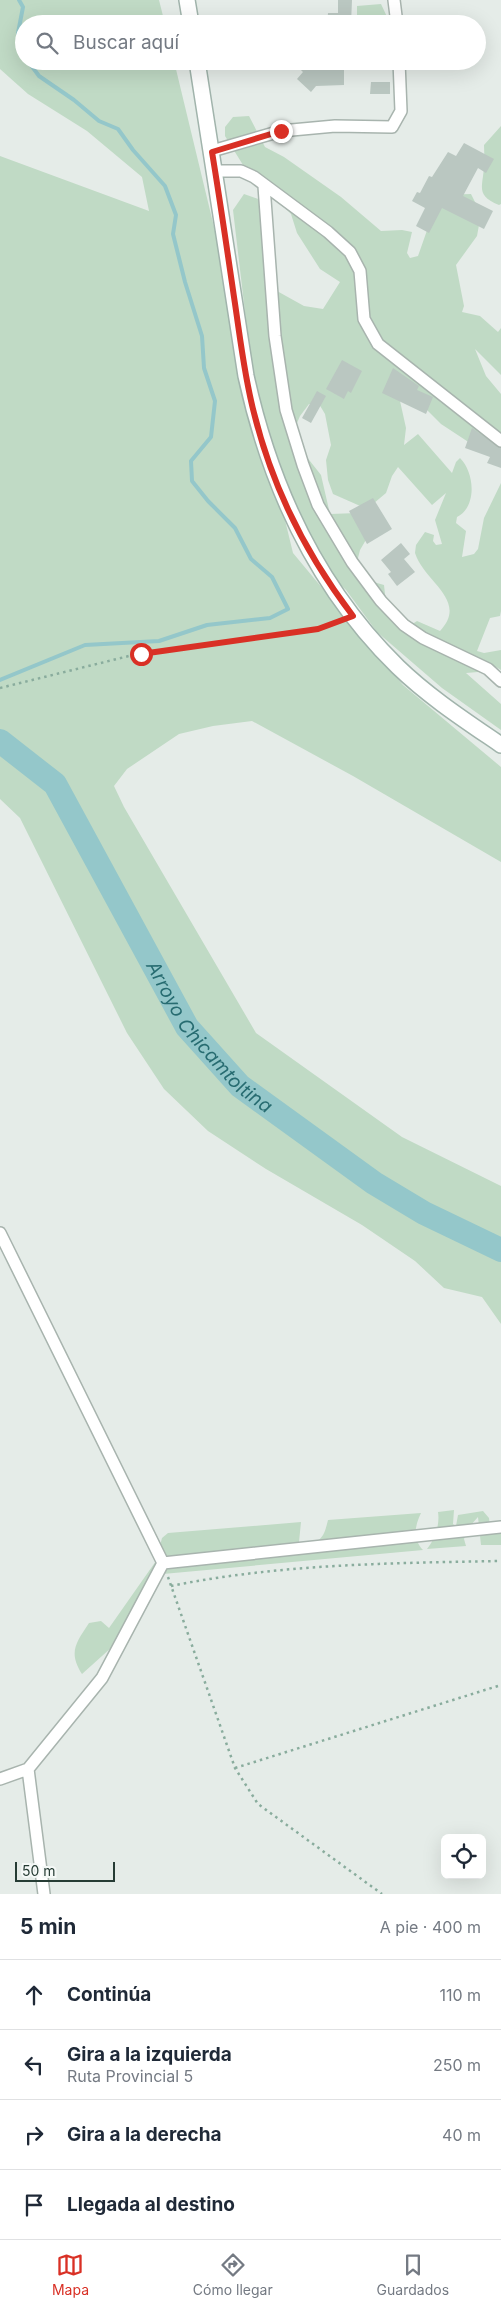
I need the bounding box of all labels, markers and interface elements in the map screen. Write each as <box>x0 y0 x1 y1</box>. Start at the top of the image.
search box <box>15 15 486 70</box>
icon: search <box>33 29 61 57</box>
text: Buscar aquí <box>73 31 179 54</box>
route end <box>270 120 293 143</box>
route start <box>130 643 153 666</box>
water label: Arroyo Chicamtoltina <box>141 956 277 1118</box>
map controls <box>441 1834 486 1879</box>
button: locate <box>441 1834 486 1879</box>
scale bar <box>15 1859 115 1882</box>
text: 50 m <box>22 1862 56 1879</box>
text: 5 min <box>20 1914 76 1939</box>
text: A pie · 400 m <box>380 1917 481 1937</box>
icon: ahead <box>20 1981 48 2009</box>
text: Continúa <box>67 1983 151 2006</box>
text: 110 m <box>439 1985 481 2005</box>
text: Gira a la izquierda <box>67 2043 232 2066</box>
icon: left <box>20 2051 48 2079</box>
text: 250 m <box>433 2055 481 2075</box>
text: Ruta Provincial 5 <box>67 2066 193 2086</box>
icon: right <box>20 2121 48 2149</box>
text: Gira a la derecha <box>67 2123 222 2146</box>
text: 40 m <box>442 2125 481 2145</box>
icon: arrive <box>20 2191 48 2219</box>
text: Llegada al destino <box>67 2193 235 2216</box>
tab: Mapa <box>52 2251 89 2298</box>
tab: Cómo llegar <box>193 2251 273 2298</box>
tab: Guardados <box>377 2251 449 2298</box>

